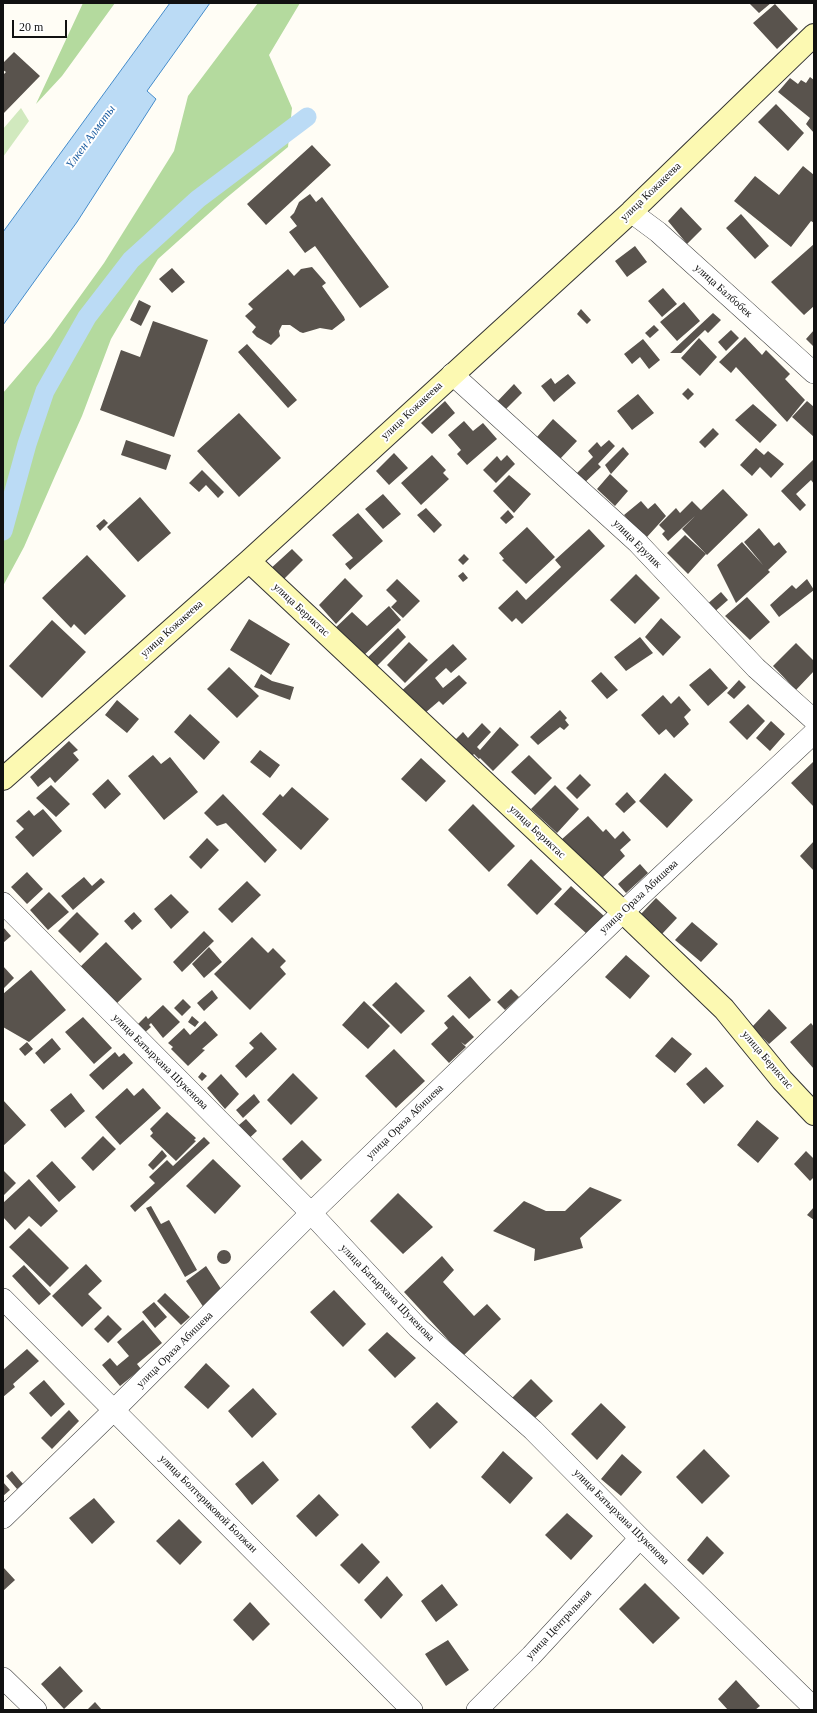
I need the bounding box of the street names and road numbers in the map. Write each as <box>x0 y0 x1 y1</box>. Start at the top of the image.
street label: улица Кожакеева <box>618 160 684 224</box>
street label: улица Балбобек <box>691 262 755 320</box>
street label: улица Кожакеева <box>379 379 445 443</box>
street label: улица Ерулик <box>610 517 664 571</box>
street label: улица Бериктас <box>270 580 332 640</box>
street label: улица Кожакеева <box>138 598 206 660</box>
street label: улица Бериктас <box>506 802 568 862</box>
street label: улица Ораза Абишева <box>597 857 681 937</box>
street label: улица Батырхана Шукенова <box>109 1011 211 1113</box>
street label: улица Бериктас <box>739 1028 795 1092</box>
street label: улица Ораза Абишева <box>364 1082 446 1162</box>
street label: улица Батырхана Шукенова <box>337 1242 437 1344</box>
street label: улица Ораза Абишева <box>134 1309 216 1391</box>
street label: улица Болтериковой Болжан <box>156 1452 260 1556</box>
street label: улица Батырхана Шукенова <box>570 1466 672 1568</box>
street label: улица Центральная <box>523 1587 595 1663</box>

